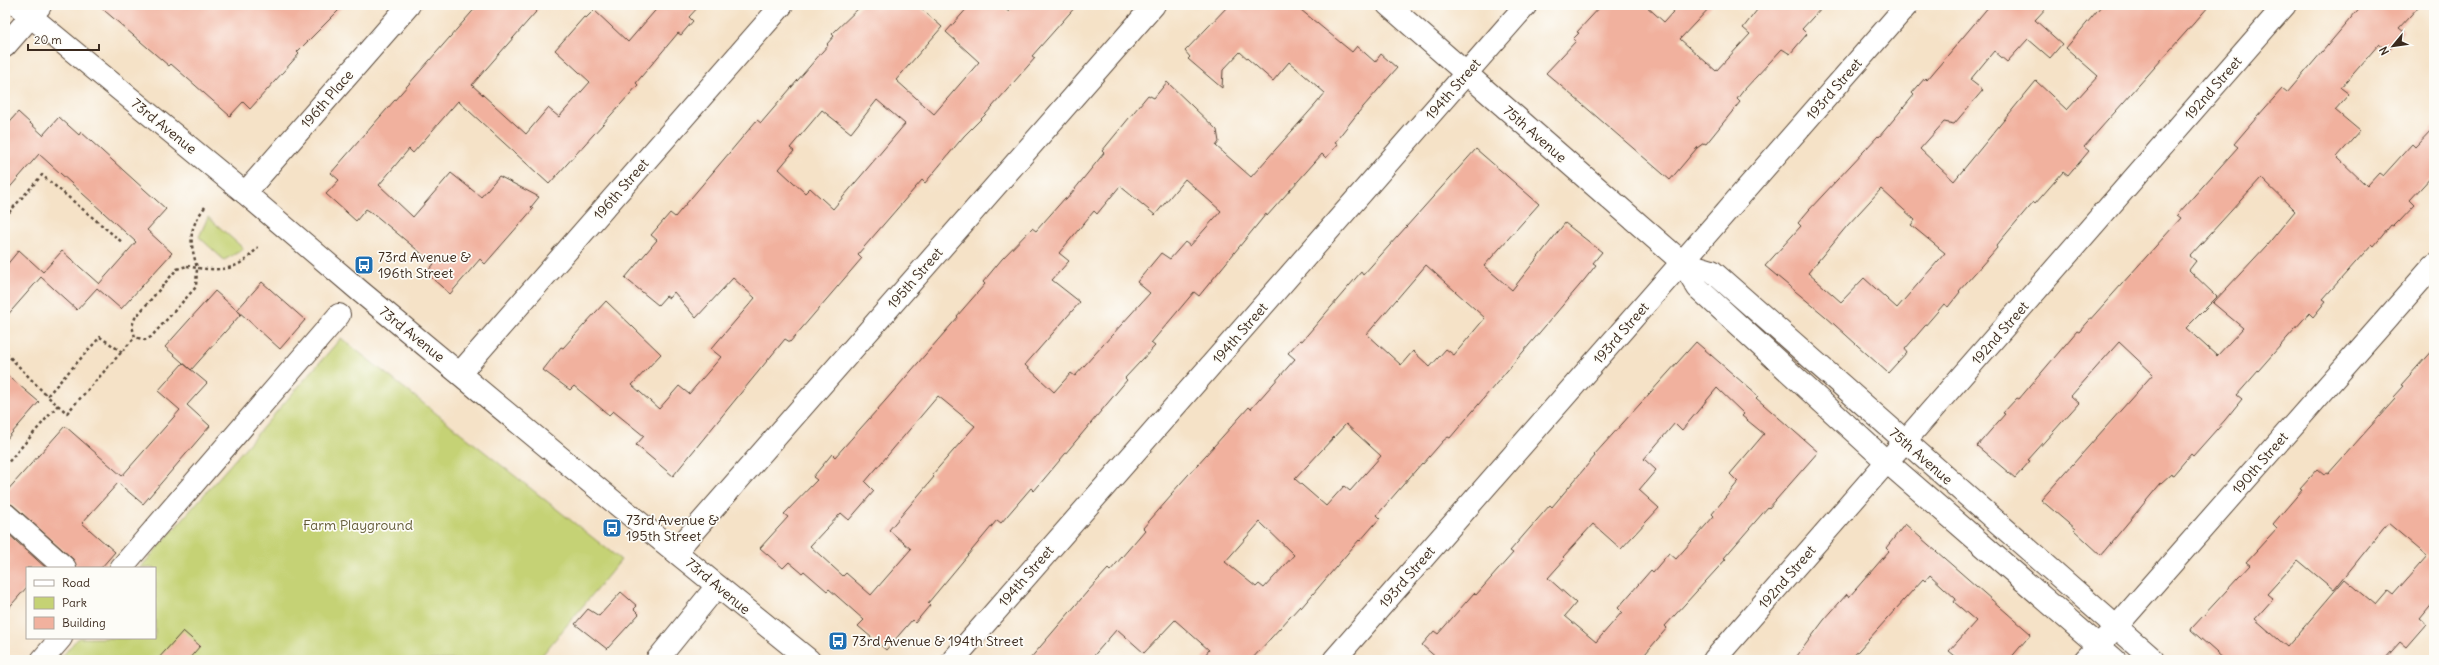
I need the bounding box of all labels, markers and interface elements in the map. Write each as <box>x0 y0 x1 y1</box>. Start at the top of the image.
scale bar <box>28 26 99 52</box>
north arrow <box>2373 26 2413 66</box>
text: 20 m <box>34 32 62 47</box>
text: N <box>2376 44 2392 58</box>
street label: 192nd Street <box>2181 52 2246 123</box>
street label: 193rd Street <box>1802 54 1866 124</box>
street label: 194th Street <box>1422 55 1485 123</box>
street label: 196th Place <box>297 66 357 132</box>
street label: 73rd Avenue <box>128 94 200 158</box>
street label: 75th Avenue <box>1500 102 1570 166</box>
street label: 196th Street <box>590 155 653 223</box>
street label: 195th Street <box>884 244 947 312</box>
place label: 73rd Avenue & 196th Street <box>378 248 471 282</box>
bus stop icon: 73rd Avenue & 196th Street <box>353 254 375 276</box>
street label: 192nd Street <box>1968 297 2033 368</box>
street label: 193rd Street <box>1589 298 1653 368</box>
street label: 194th Street <box>1209 299 1272 367</box>
street label: 73rd Avenue <box>376 302 448 366</box>
street label: 75th Avenue <box>1886 424 1956 488</box>
street label: 190th Street <box>2228 428 2292 498</box>
place label: 73rd Avenue & 195th Street <box>626 511 719 545</box>
park label: Farm Playground <box>303 516 413 534</box>
bus stop icon: 73rd Avenue & 195th Street <box>601 517 623 539</box>
street label: 192nd Street <box>1755 541 1820 612</box>
street label: 194th Street <box>995 542 1058 610</box>
street label: 193rd Street <box>1375 542 1439 612</box>
street label: 73rd Avenue <box>682 554 754 618</box>
legend <box>26 567 156 639</box>
text: Road <box>62 575 90 590</box>
text: Park <box>62 595 87 610</box>
text: Building <box>62 615 106 630</box>
bus stop icon: 73rd Avenue & 194th Street <box>827 630 849 652</box>
place label: 73rd Avenue & 194th Street <box>852 632 1024 650</box>

